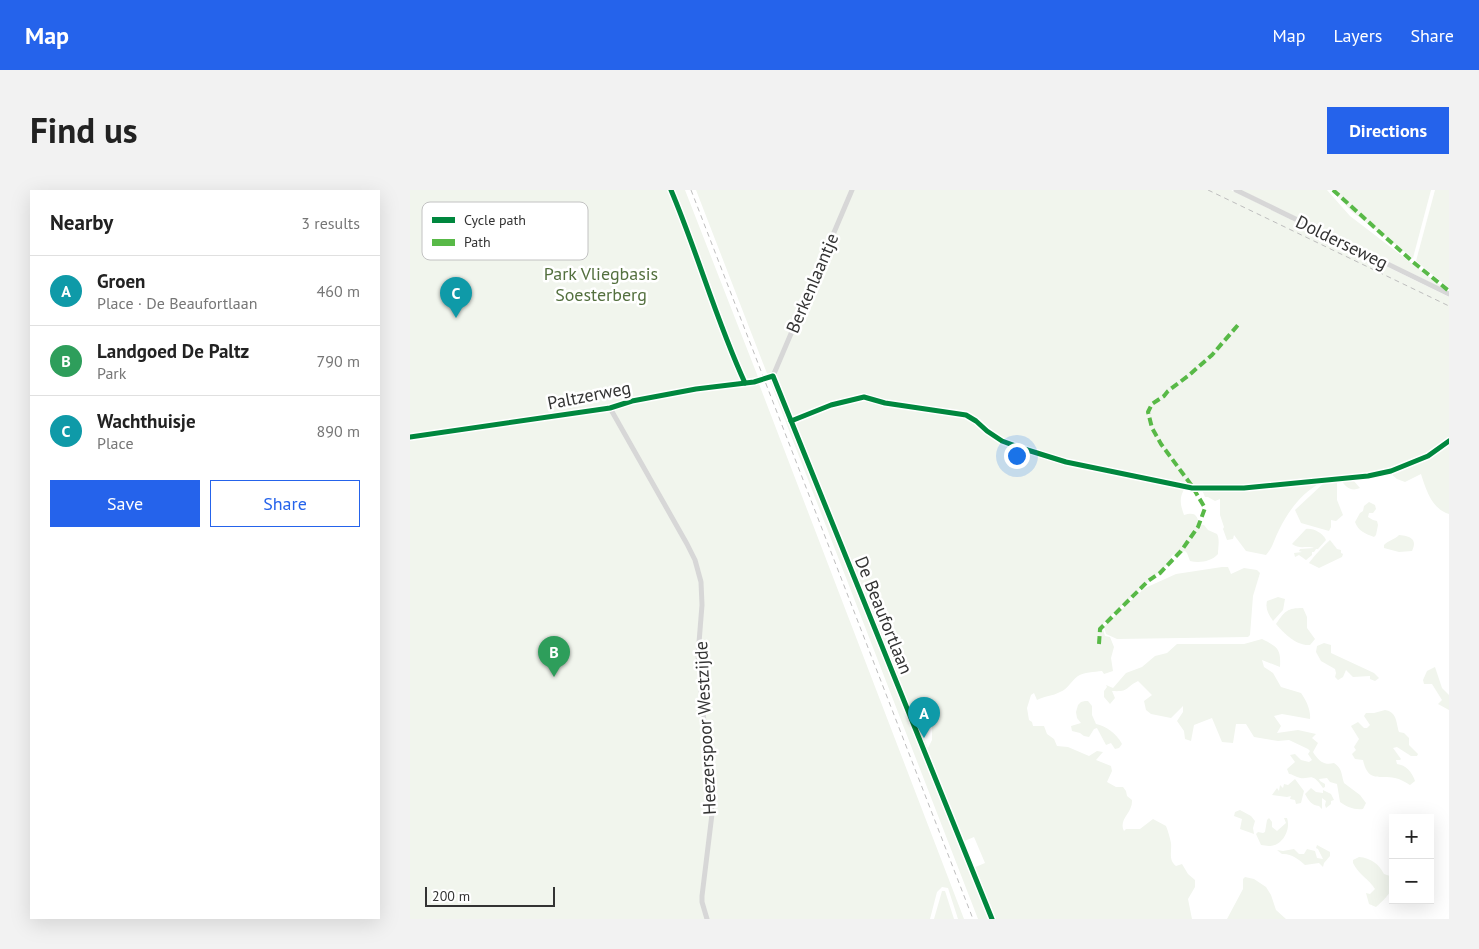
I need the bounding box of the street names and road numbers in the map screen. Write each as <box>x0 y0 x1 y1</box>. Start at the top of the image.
street label: Dolderseweg <box>1292 210 1392 274</box>
street label: Berkenlaantje <box>781 230 843 336</box>
street label: Paltzerweg <box>545 376 633 414</box>
street label: De Beaufortlaan <box>850 553 918 677</box>
street label: Heezerspoor Westzijde <box>689 641 721 815</box>

